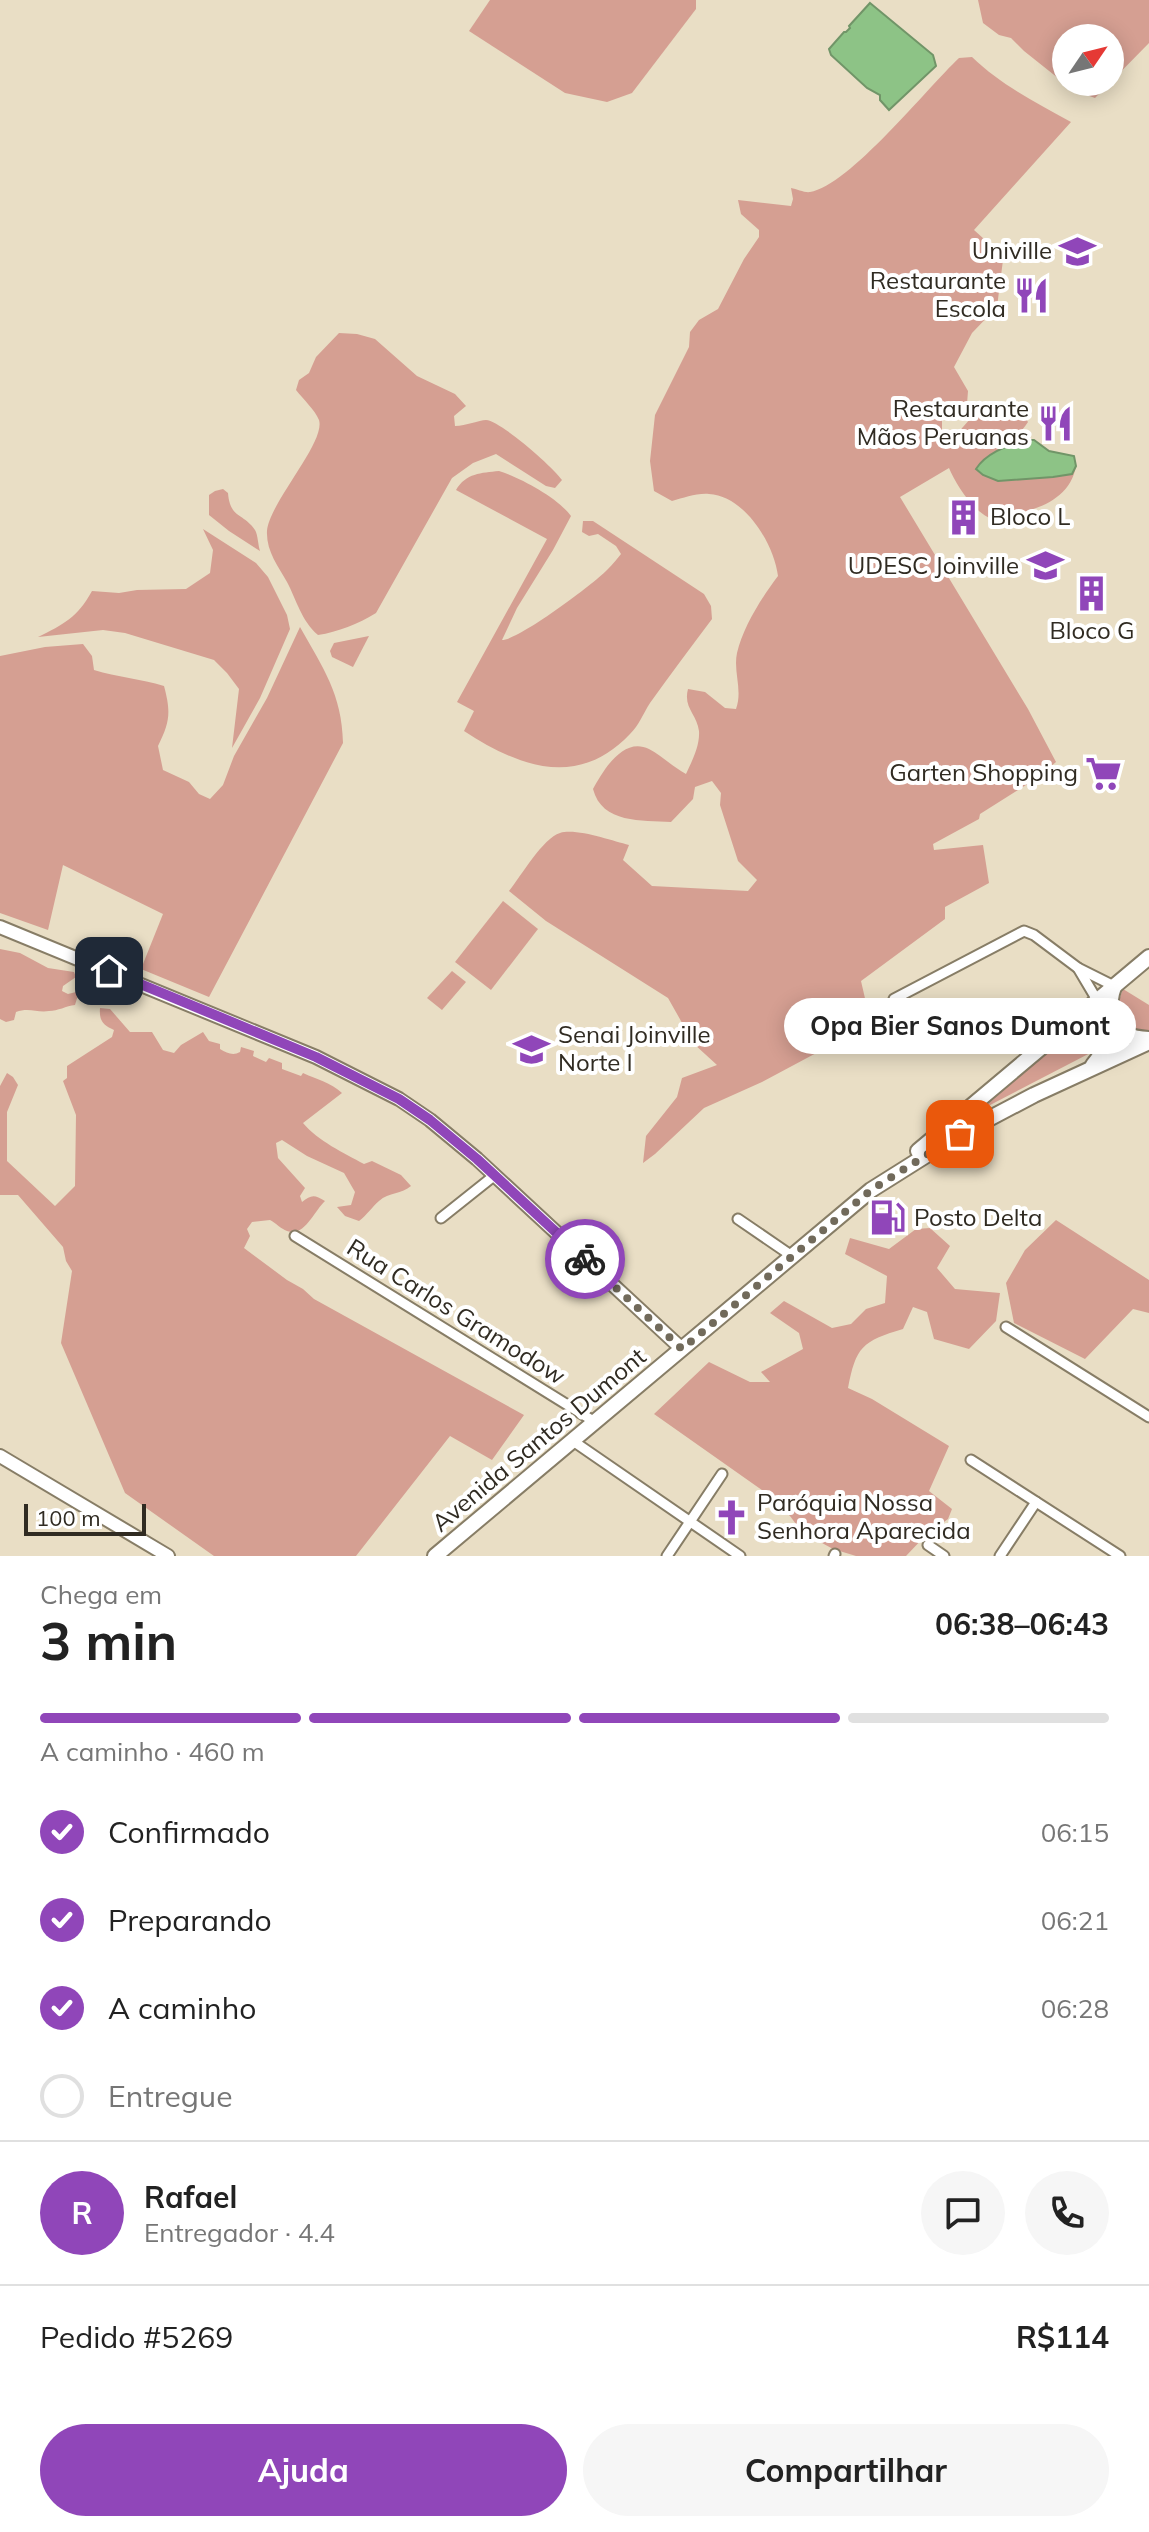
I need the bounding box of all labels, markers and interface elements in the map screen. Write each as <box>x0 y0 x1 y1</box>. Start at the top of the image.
north arrow <box>1052 24 1124 96</box>
map controls <box>1052 24 1124 96</box>
school or university icon: Univille <box>1059 232 1097 270</box>
place label: Univille <box>972 235 1052 265</box>
place label: Restaurante Escola <box>870 265 1006 323</box>
restaurant icon: Restaurante Escola <box>1013 276 1051 314</box>
place label: Restaurante Mãos Peruanas <box>857 393 1029 451</box>
restaurant icon: Restaurante Mãos Peruanas <box>1036 404 1074 442</box>
building icon: Bloco L <box>945 498 983 536</box>
place label: Bloco L <box>990 501 1070 531</box>
school or university icon: UDESC Joinville <box>1026 547 1064 585</box>
place label: UDESC Joinville <box>848 550 1019 580</box>
building icon: Bloco G <box>1073 575 1111 613</box>
place label: Bloco G <box>1050 615 1134 645</box>
supermarket icon: Garten Shopping <box>1085 754 1123 792</box>
place label: Garten Shopping <box>889 757 1078 787</box>
pin <box>75 937 143 1005</box>
icon: home <box>87 949 131 993</box>
callout: Opa Bier Sanos Dumont <box>784 998 1136 1054</box>
text: Opa Bier Sanos Dumont <box>810 1009 1110 1042</box>
place label: Senai Joinville Norte I <box>558 1019 711 1077</box>
school or university icon: Senai Joinville Norte I <box>513 1030 551 1068</box>
pin <box>926 1100 994 1168</box>
icon: bag <box>938 1112 982 1156</box>
fuel station icon: Posto Delta <box>869 1199 907 1237</box>
place label: Posto Delta <box>914 1202 1042 1232</box>
courier <box>545 1219 625 1299</box>
street label: Rua Carlos Gramodow <box>342 1232 571 1391</box>
icon: bike <box>563 1237 607 1281</box>
street label: Avenida Santos Dumont <box>425 1341 651 1538</box>
place label: Paróquia Nossa Senhora Aparecida <box>757 1487 971 1545</box>
church icon: Paróquia Nossa Senhora Aparecida <box>712 1498 750 1536</box>
scale bar <box>24 1500 146 1536</box>
text: 100 m <box>36 1504 101 1532</box>
text: Chega em <box>40 1578 162 1611</box>
text: 06:38–06:43 <box>935 1605 1109 1643</box>
text: 3 min <box>40 1608 177 1673</box>
text: A caminho · 460 m <box>40 1735 265 1768</box>
icon: check <box>40 1810 84 1854</box>
text: Confirmado <box>108 1813 270 1851</box>
text: 06:15 <box>1041 1816 1109 1849</box>
icon: check <box>40 1898 84 1942</box>
text: Preparando <box>108 1901 272 1939</box>
text: 06:21 <box>1041 1904 1109 1937</box>
icon: check <box>40 1986 84 2030</box>
text: A caminho <box>108 1989 256 2027</box>
text: 06:28 <box>1041 1992 1109 2025</box>
text: Entregue <box>108 2077 232 2115</box>
button: chat <box>921 2171 1005 2255</box>
button: phone <box>1025 2171 1109 2255</box>
text: Rafael <box>144 2178 237 2216</box>
text: R <box>71 2194 93 2232</box>
text: Entregador · 4.4 <box>144 2216 335 2249</box>
text: Pedido #5269 <box>40 2318 233 2356</box>
text: R$114 <box>1016 2318 1109 2356</box>
button: Ajuda <box>40 2424 567 2516</box>
button: Compartilhar <box>583 2424 1109 2516</box>

